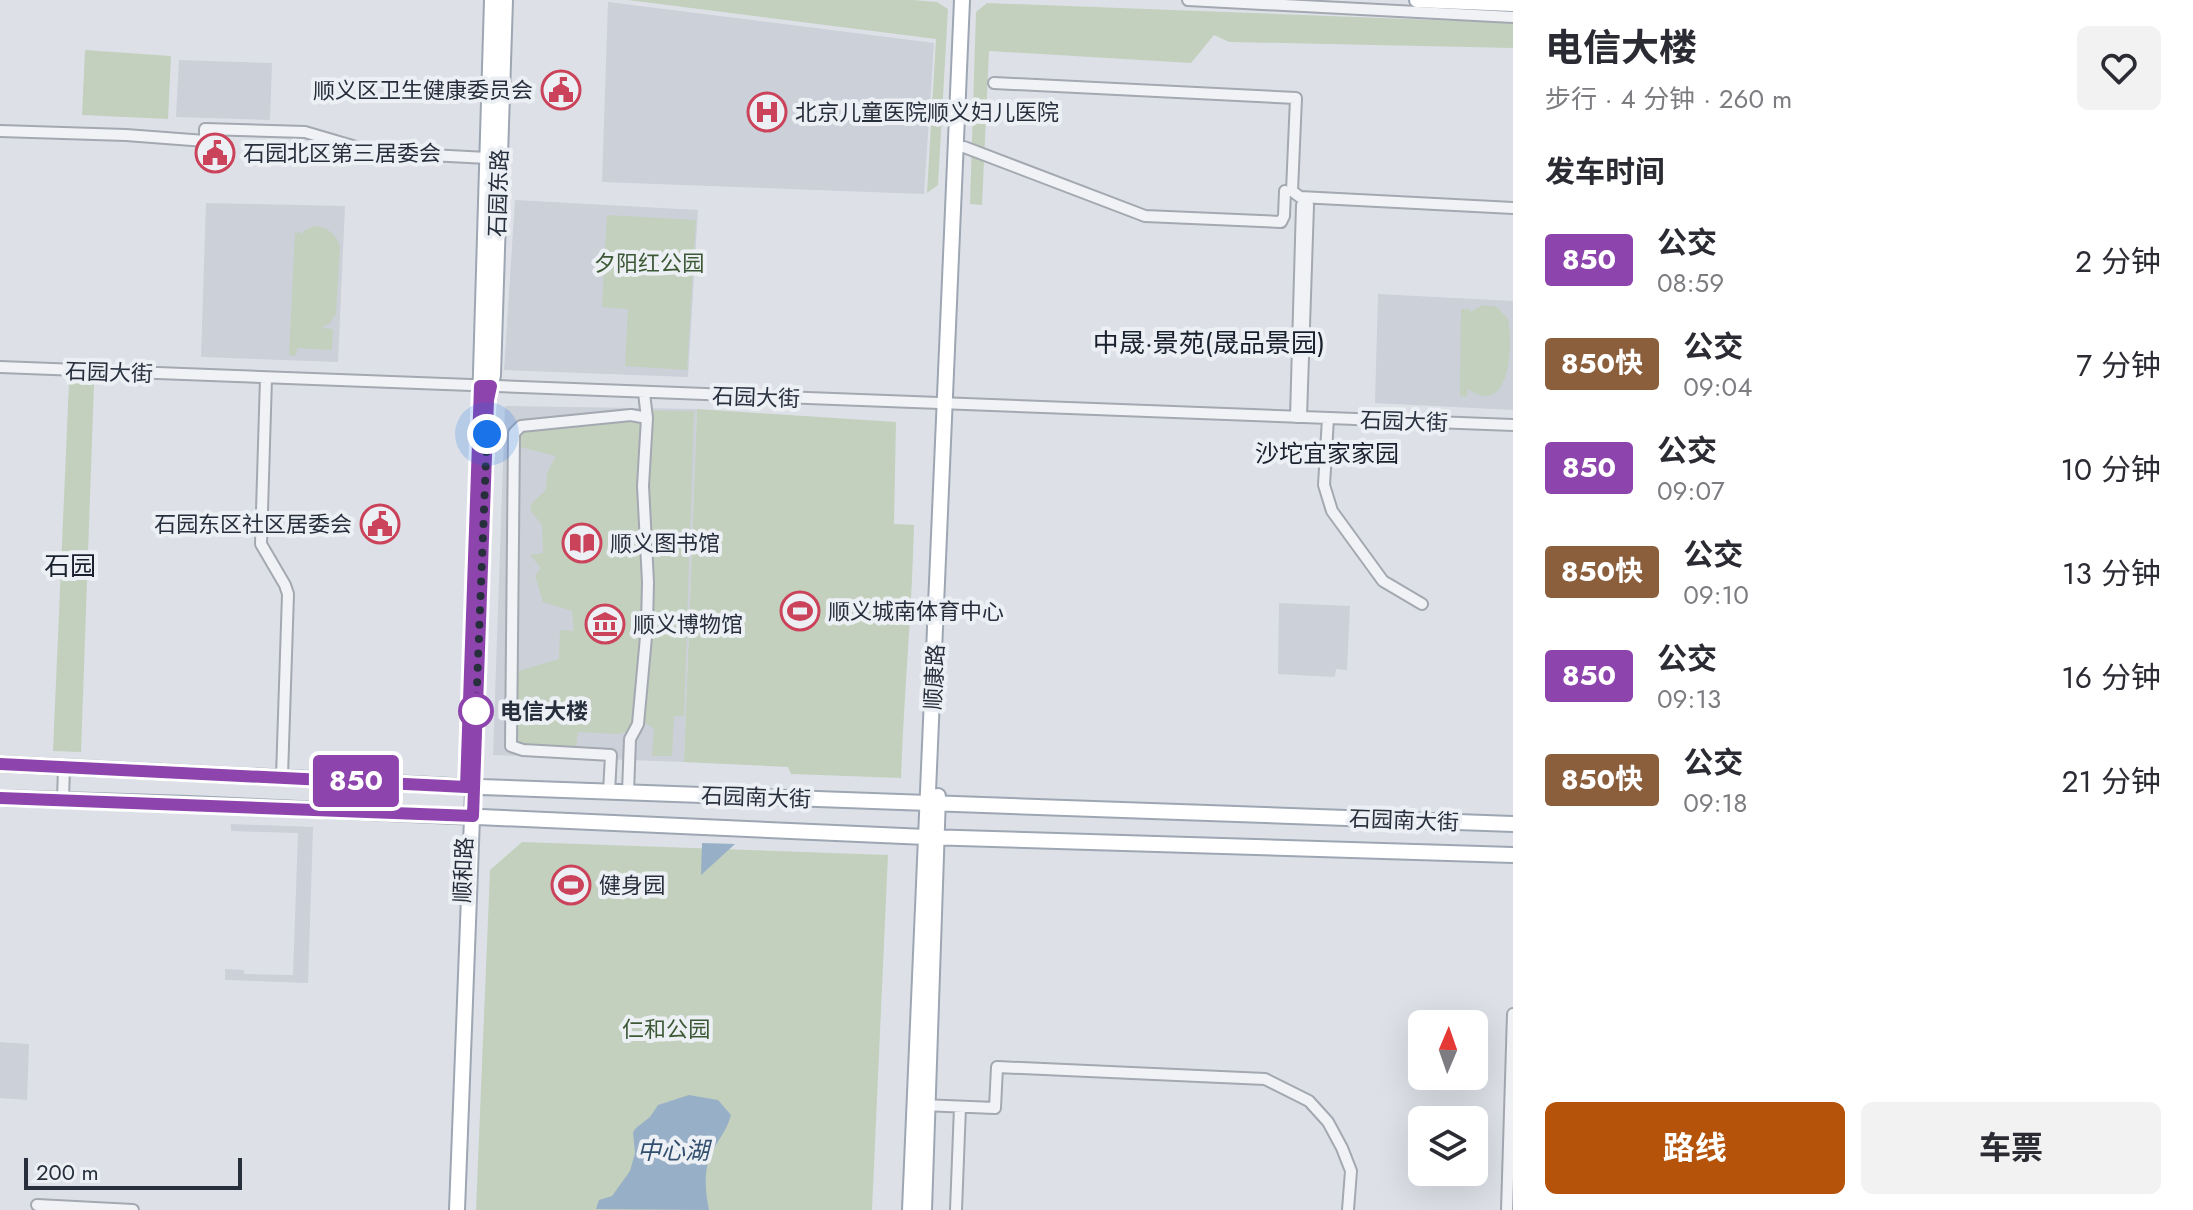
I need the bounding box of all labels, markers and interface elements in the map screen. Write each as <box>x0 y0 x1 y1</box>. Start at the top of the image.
text: 电信大楼 <box>1545 20 1697 75</box>
button: heart <box>2077 26 2161 110</box>
public building icon: 顺义区卫生健康委员会 <box>540 69 582 111</box>
place label: 顺义区卫生健康委员会 <box>313 74 533 106</box>
text: 步行 · 4 分钟 · 260 m <box>1545 80 1792 118</box>
hospital icon: 北京儿童医院顺义妇儿医院 <box>746 91 788 133</box>
place label: 北京儿童医院顺义妇儿医院 <box>795 96 1059 128</box>
public building icon: 石园北区第三居委会 <box>194 132 236 174</box>
place label: 石园北区第三居委会 <box>243 137 441 169</box>
street label: 石园东路 <box>480 148 516 238</box>
text: 发车时间 <box>1545 150 1665 193</box>
text: 公交 <box>1657 221 1717 264</box>
text: 850 <box>1562 239 1616 280</box>
text: 2 分钟 <box>2075 240 2161 283</box>
park label: 夕阳红公园 <box>594 247 704 279</box>
text: 08:59 <box>1657 264 1724 302</box>
district label: 中晟·景苑(晟品景园) <box>1093 324 1325 362</box>
text: 公交 <box>1683 325 1743 368</box>
text: 850快 <box>1561 343 1643 384</box>
text: 7 分钟 <box>2076 344 2161 387</box>
street label: 石园大街 <box>64 354 154 390</box>
text: 09:04 <box>1683 368 1752 406</box>
street label: 石园大街 <box>711 379 801 415</box>
street label: 石园大街 <box>1359 403 1449 439</box>
your location <box>467 414 507 454</box>
text: 公交 <box>1657 429 1717 472</box>
district label: 沙坨宜家家园 <box>1255 436 1399 471</box>
text: 850 <box>1562 447 1616 488</box>
text: 10 分钟 <box>2061 448 2161 491</box>
text: 09:07 <box>1657 472 1725 510</box>
public building icon: 石园东区社区居委会 <box>359 503 401 545</box>
place label: 石园东区社区居委会 <box>154 508 352 540</box>
library icon: 顺义图书馆 <box>561 522 603 564</box>
place label: 顺义图书馆 <box>610 527 720 559</box>
text: 公交 <box>1683 533 1743 576</box>
district label: 石园 <box>44 547 96 585</box>
text: 850快 <box>1561 551 1643 592</box>
text: 13 分钟 <box>2062 552 2161 595</box>
text: 09:10 <box>1683 576 1749 614</box>
sports icon: 顺义城南体育中心 <box>779 590 821 632</box>
place label: 顺义城南体育中心 <box>828 595 1004 627</box>
museum icon: 顺义博物馆 <box>584 603 626 645</box>
place label: 顺义博物馆 <box>633 608 743 640</box>
text: 公交 <box>1657 637 1717 680</box>
street label: 顺康路 <box>916 643 952 711</box>
text: 850 <box>1562 655 1616 696</box>
text: 16 分钟 <box>2061 656 2161 699</box>
text: 09:13 <box>1657 680 1721 718</box>
marker: 电信大楼 <box>459 694 493 728</box>
place label: 电信大楼 <box>500 695 588 727</box>
text: 公交 <box>1683 741 1743 784</box>
line badge: 850 <box>310 755 402 807</box>
text: 850快 <box>1561 759 1643 800</box>
text: 850 <box>329 760 383 801</box>
text: 21 分钟 <box>2061 760 2161 803</box>
street label: 石园南大街 <box>700 779 812 815</box>
text: 09:18 <box>1683 784 1747 822</box>
street label: 石园南大街 <box>1348 802 1460 838</box>
street label: 顺和路 <box>446 836 480 904</box>
sports icon: 健身园 <box>550 864 592 906</box>
place label: 健身园 <box>599 869 665 901</box>
north arrow <box>1408 1010 1488 1090</box>
map controls <box>1408 1010 1488 1186</box>
park label: 仁和公园 <box>622 1013 710 1045</box>
button: 路线 <box>1545 1102 1845 1194</box>
button: 车票 <box>1861 1102 2161 1194</box>
button: layers <box>1408 1106 1488 1186</box>
water label: 中心湖 <box>637 1133 713 1168</box>
scale bar <box>24 1154 242 1190</box>
text: 200 m <box>36 1156 99 1188</box>

